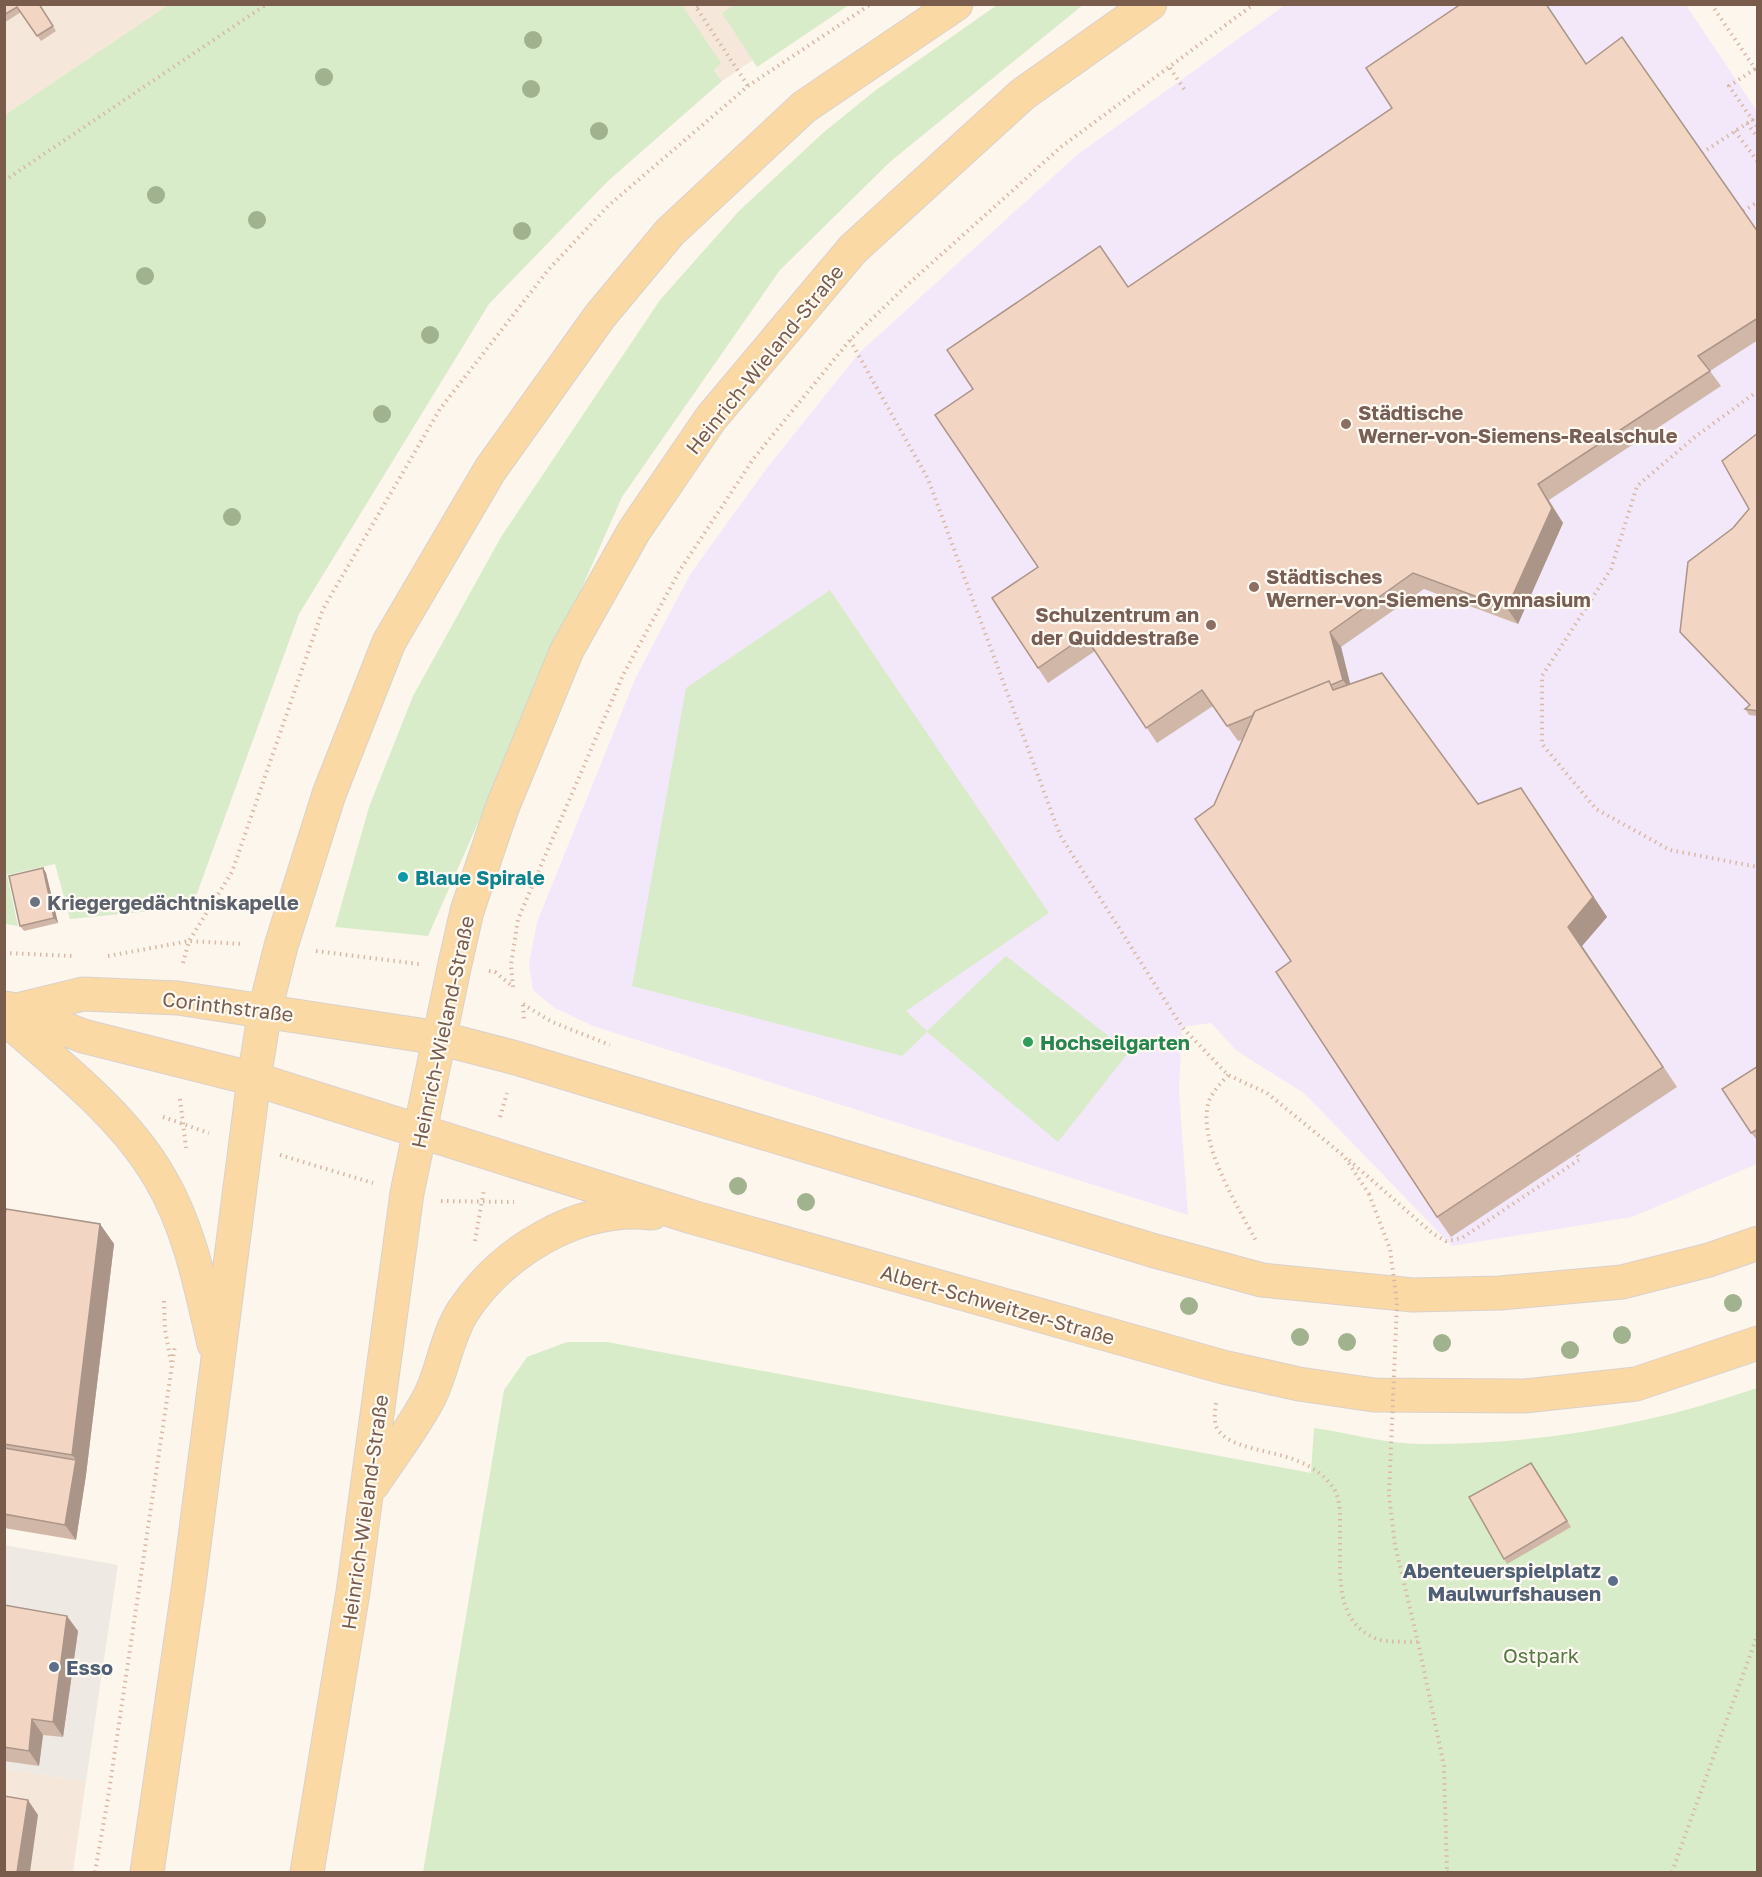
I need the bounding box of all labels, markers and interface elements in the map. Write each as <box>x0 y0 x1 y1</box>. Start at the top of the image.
street label: Heinrich-Wieland-Straße <box>680 259 848 459</box>
place label: Städtische Werner-von-Siemens-Realschule <box>1358 400 1678 447</box>
marker: Städtische Werner-von-Siemens-Realschule <box>1339 417 1353 431</box>
place label: Städtisches Werner-von-Siemens-Gymnasium <box>1266 564 1591 611</box>
marker: Städtisches Werner-von-Siemens-Gymnasium <box>1247 580 1261 594</box>
place label: Schulzentrum an der Quiddestraße <box>1031 602 1199 649</box>
marker: Schulzentrum an der Quiddestraße <box>1204 618 1218 632</box>
place label: Blaue Spirale <box>415 865 545 889</box>
marker: Blaue Spirale <box>396 870 410 884</box>
place label: Kriegergedächtniskapelle <box>47 890 299 914</box>
marker: Kriegergedächtniskapelle <box>28 895 42 909</box>
street label: Heinrich-Wieland-Straße <box>406 914 478 1150</box>
street label: Corinthstraße <box>161 986 295 1026</box>
place label: Hochseilgarten <box>1040 1030 1190 1054</box>
marker: Hochseilgarten <box>1021 1035 1035 1049</box>
street label: Albert-Schweitzer-Straße <box>878 1259 1118 1349</box>
street label: Heinrich-Wieland-Straße <box>336 1393 392 1631</box>
place label: Abenteuerspielplatz Maulwurfshausen <box>1403 1558 1601 1605</box>
marker: Abenteuerspielplatz Maulwurfshausen <box>1606 1574 1620 1588</box>
park label: Ostpark <box>1503 1643 1579 1667</box>
place label: Esso <box>66 1655 113 1679</box>
marker: Esso <box>47 1660 61 1674</box>

